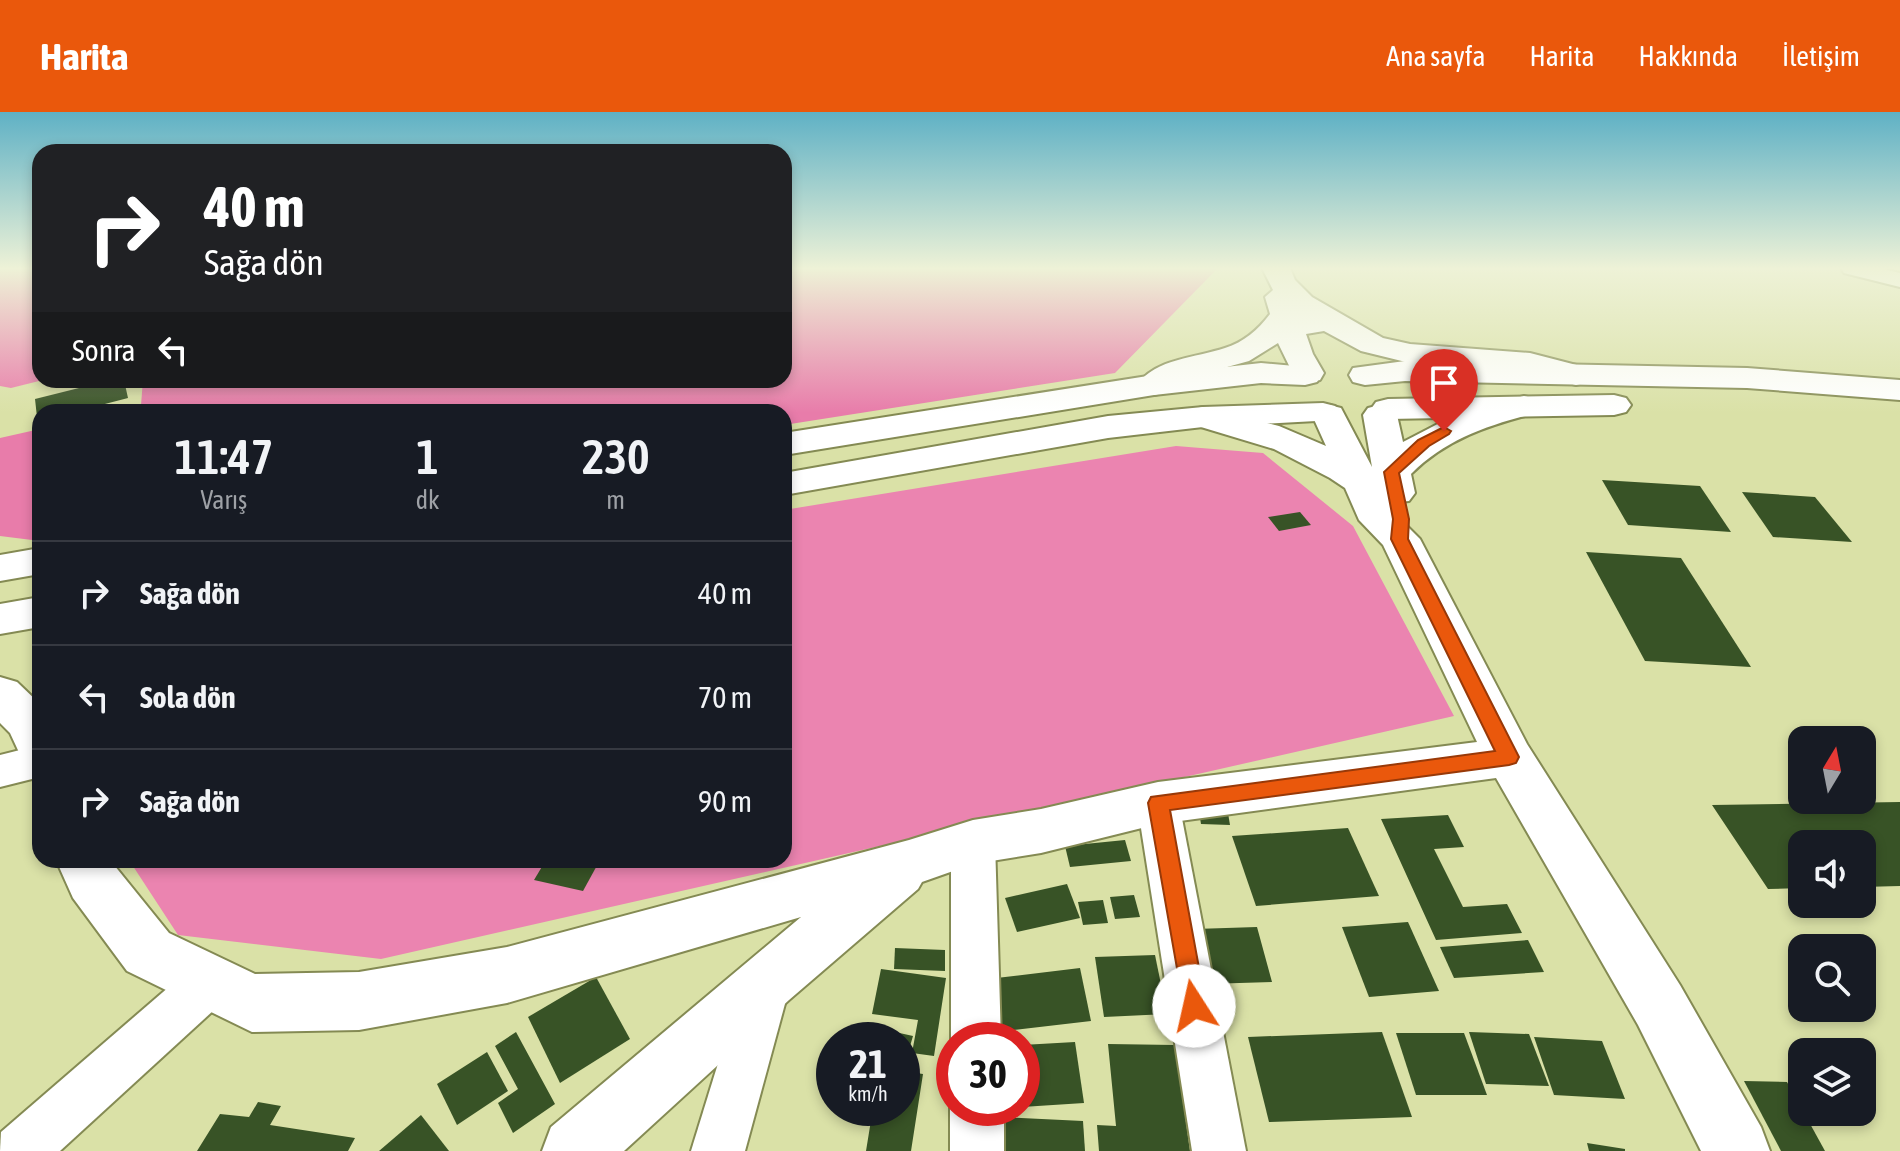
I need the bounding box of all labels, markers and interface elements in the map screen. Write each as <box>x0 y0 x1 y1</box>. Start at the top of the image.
text: Harita <box>40 35 128 78</box>
text: Ana sayfa <box>1386 40 1486 72</box>
text: Harita <box>1530 40 1595 72</box>
text: Hakkında <box>1639 40 1738 72</box>
text: İletişim <box>1782 40 1860 72</box>
text: 40 m <box>204 175 305 239</box>
icon: right <box>72 176 176 280</box>
text: Sağa dön <box>204 241 324 283</box>
icon: left <box>151 328 195 372</box>
text: Sonra <box>72 333 135 367</box>
pin <box>1410 349 1478 431</box>
icon: arrive <box>1422 361 1466 405</box>
text: 11:47 <box>174 429 273 484</box>
text: 1 <box>416 429 439 484</box>
text: 230 <box>582 429 650 484</box>
text: Varış <box>200 485 247 515</box>
text: dk <box>416 485 439 515</box>
text: m <box>606 485 625 515</box>
icon: right <box>72 571 116 615</box>
text: Sağa dön <box>140 576 240 610</box>
text: 40 m <box>698 576 752 610</box>
icon: left <box>72 675 116 719</box>
text: Sola dön <box>140 680 236 714</box>
text: 70 m <box>698 680 752 714</box>
north arrow <box>1788 726 1876 814</box>
map controls <box>1788 726 1876 1126</box>
icon: right <box>72 779 116 823</box>
text: Sağa dön <box>140 784 240 818</box>
text: 90 m <box>698 784 752 818</box>
button: sound <box>1788 830 1876 918</box>
button: search <box>1788 934 1876 1022</box>
position arrow <box>1152 964 1236 1048</box>
speed limit sign: 30 <box>936 1022 1040 1126</box>
button: layers <box>1788 1038 1876 1126</box>
text: 21 <box>849 1041 887 1086</box>
text: km/h <box>848 1082 888 1105</box>

